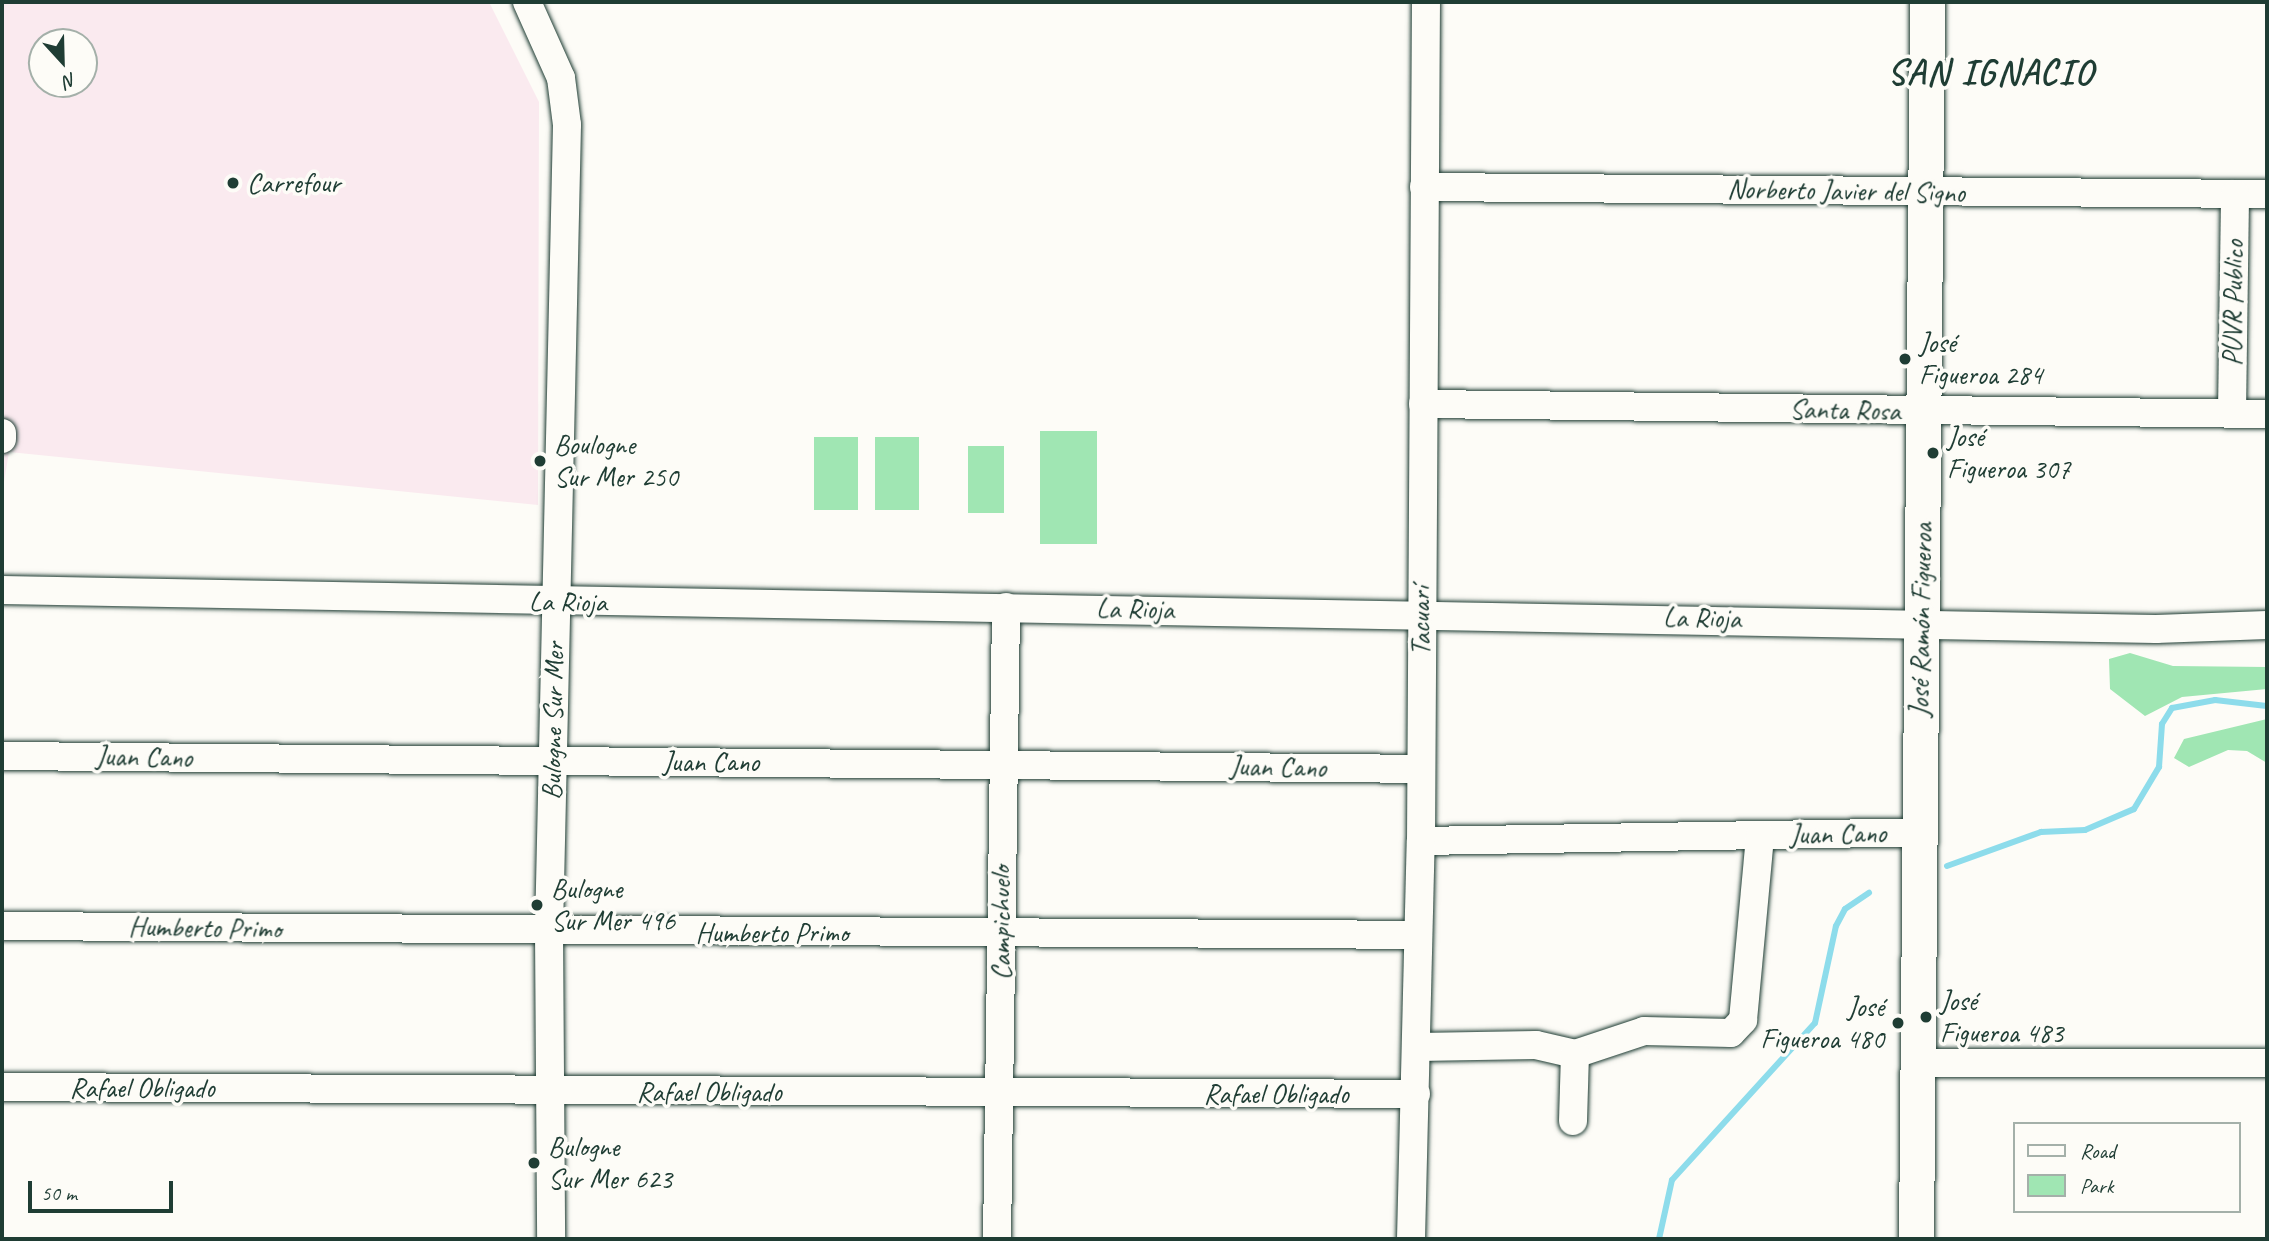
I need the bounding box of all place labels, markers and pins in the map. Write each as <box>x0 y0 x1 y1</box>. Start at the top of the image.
place label: Carrefour <box>247 166 340 200</box>
marker: Carrefour <box>225 175 241 191</box>
place label: José Figueroa 284 <box>1919 326 2042 392</box>
marker: José Figueroa 284 <box>1897 351 1913 367</box>
place label: José Figueroa 307 <box>1947 420 2070 486</box>
place label: Boulogne Sur Mer 250 <box>554 428 678 494</box>
marker: José Figueroa 307 <box>1925 445 1941 461</box>
marker: Boulogne Sur Mer 250 <box>532 453 548 469</box>
place label: Bulogne Sur Mer 496 <box>551 872 675 938</box>
marker: Bulogne Sur Mer 496 <box>529 897 545 913</box>
place label: José Figueroa 483 <box>1940 984 2063 1050</box>
place label: José Figueroa 480 <box>1761 990 1884 1056</box>
marker: José Figueroa 483 <box>1918 1009 1934 1025</box>
marker: José Figueroa 480 <box>1890 1015 1906 1031</box>
place label: Bulogne Sur Mer 623 <box>548 1130 672 1196</box>
marker: Bulogne Sur Mer 623 <box>526 1155 542 1171</box>

